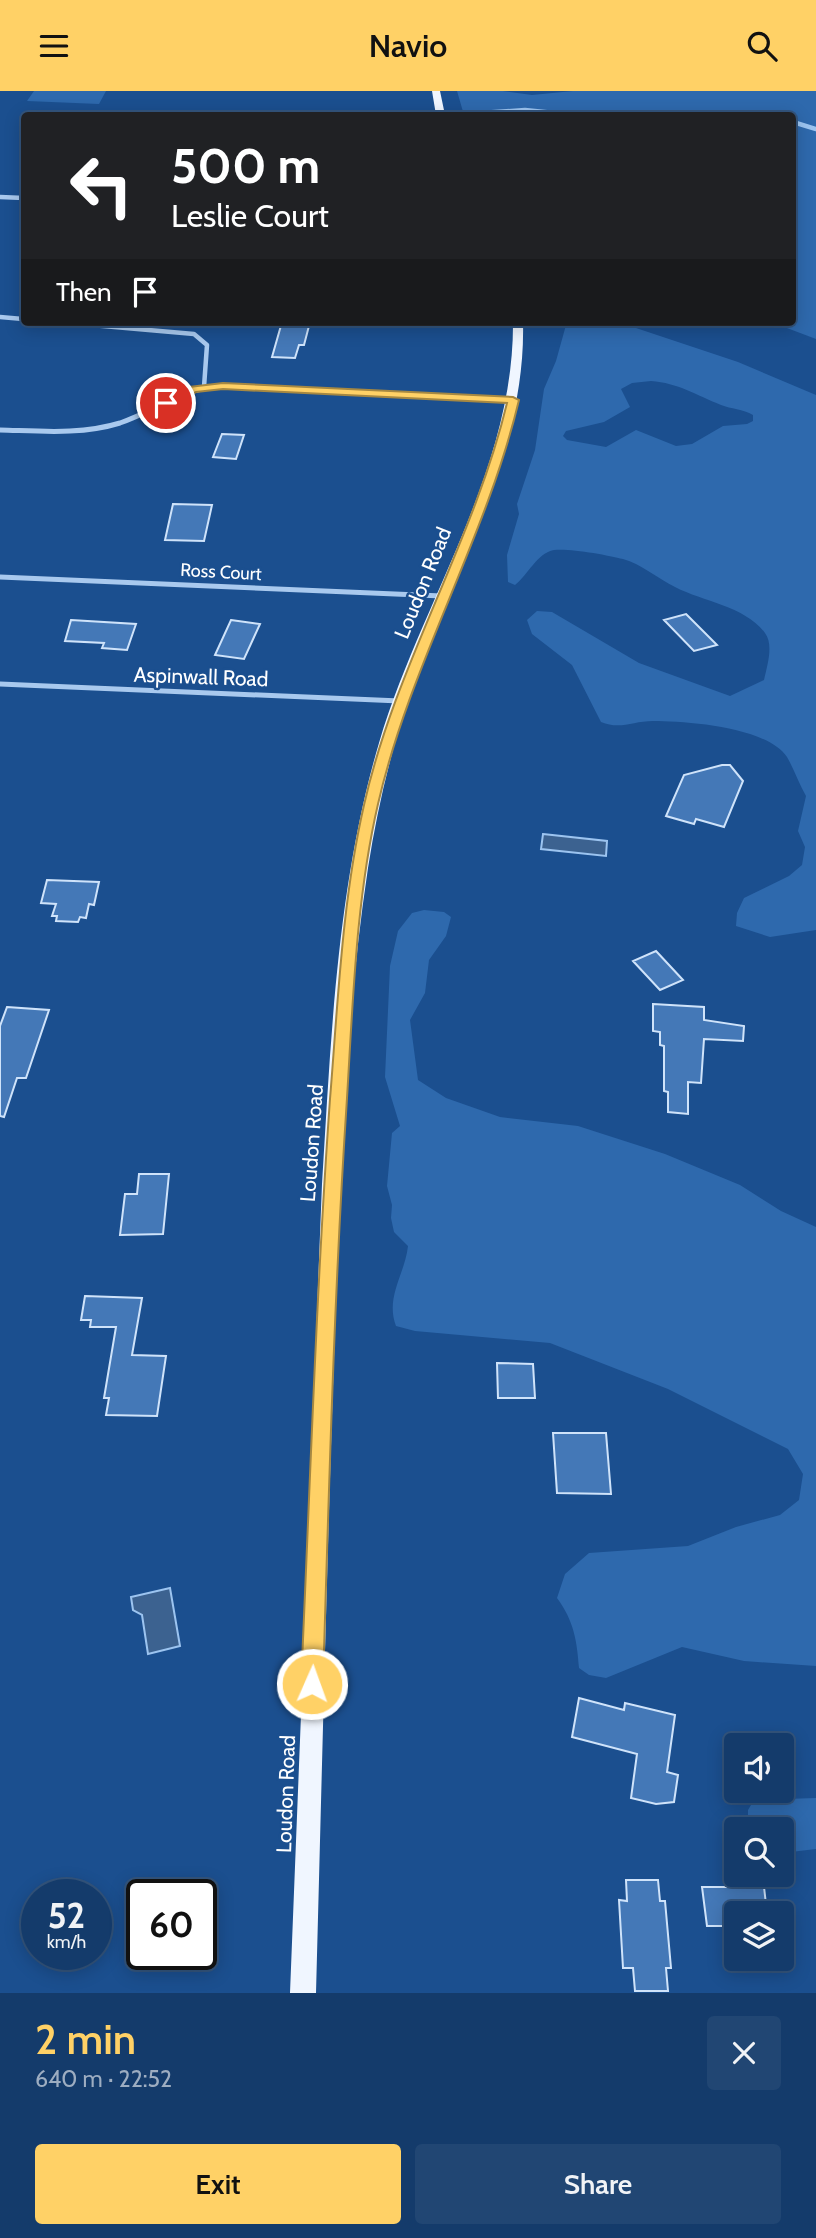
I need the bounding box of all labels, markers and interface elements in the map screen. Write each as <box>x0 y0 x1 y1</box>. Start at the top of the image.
text: Navio <box>369 26 447 65</box>
icon: menu <box>35 27 73 65</box>
icon: search <box>743 27 781 65</box>
text: 500 m <box>171 136 320 195</box>
icon: left <box>56 140 147 231</box>
text: Leslie Court <box>171 196 329 235</box>
icon: arrive <box>126 273 164 311</box>
text: Then <box>56 276 112 308</box>
pin <box>136 373 196 433</box>
icon: arrive <box>147 384 185 422</box>
street label: Loudon Road <box>389 523 456 642</box>
street label: Ross Court <box>180 559 262 585</box>
street label: Aspinwall Road <box>133 662 269 691</box>
street label: Loudon Road <box>295 1083 328 1203</box>
position arrow <box>275 1647 349 1721</box>
map controls <box>724 1733 794 1971</box>
button: sound <box>724 1733 794 1803</box>
street label: Loudon Road <box>271 1735 300 1853</box>
button: search <box>724 1817 794 1887</box>
speed limit sign: 60 <box>126 1879 217 1970</box>
text: 52 <box>48 1894 85 1937</box>
button: layers <box>724 1901 794 1971</box>
text: km/h <box>47 1931 86 1953</box>
text: 2 min <box>35 2013 136 2065</box>
button: close <box>707 2016 781 2090</box>
text: 640 m · 22:52 <box>35 2065 172 2093</box>
button: Exit <box>35 2144 401 2224</box>
button: Share <box>415 2144 781 2224</box>

